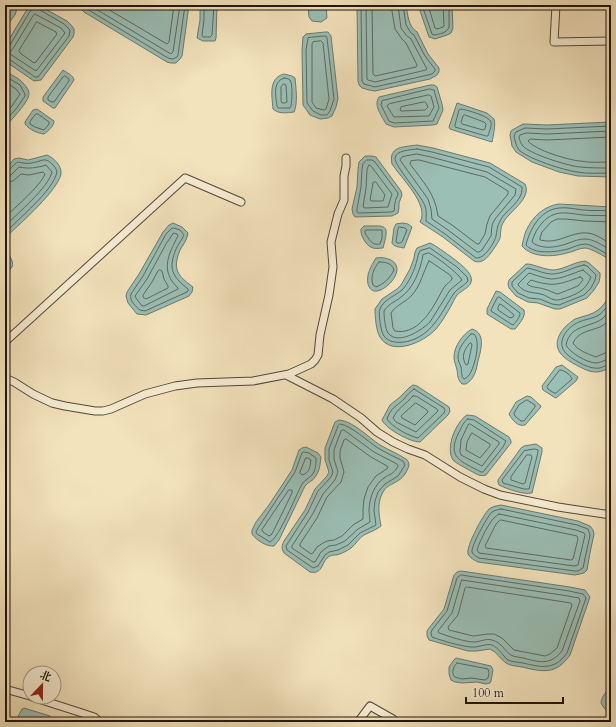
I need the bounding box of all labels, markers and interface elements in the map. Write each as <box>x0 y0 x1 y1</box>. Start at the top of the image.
north arrow <box>22 665 62 705</box>
text: 北 <box>38 667 53 685</box>
scale bar <box>466 679 563 705</box>
text: 100 m <box>472 685 505 701</box>

